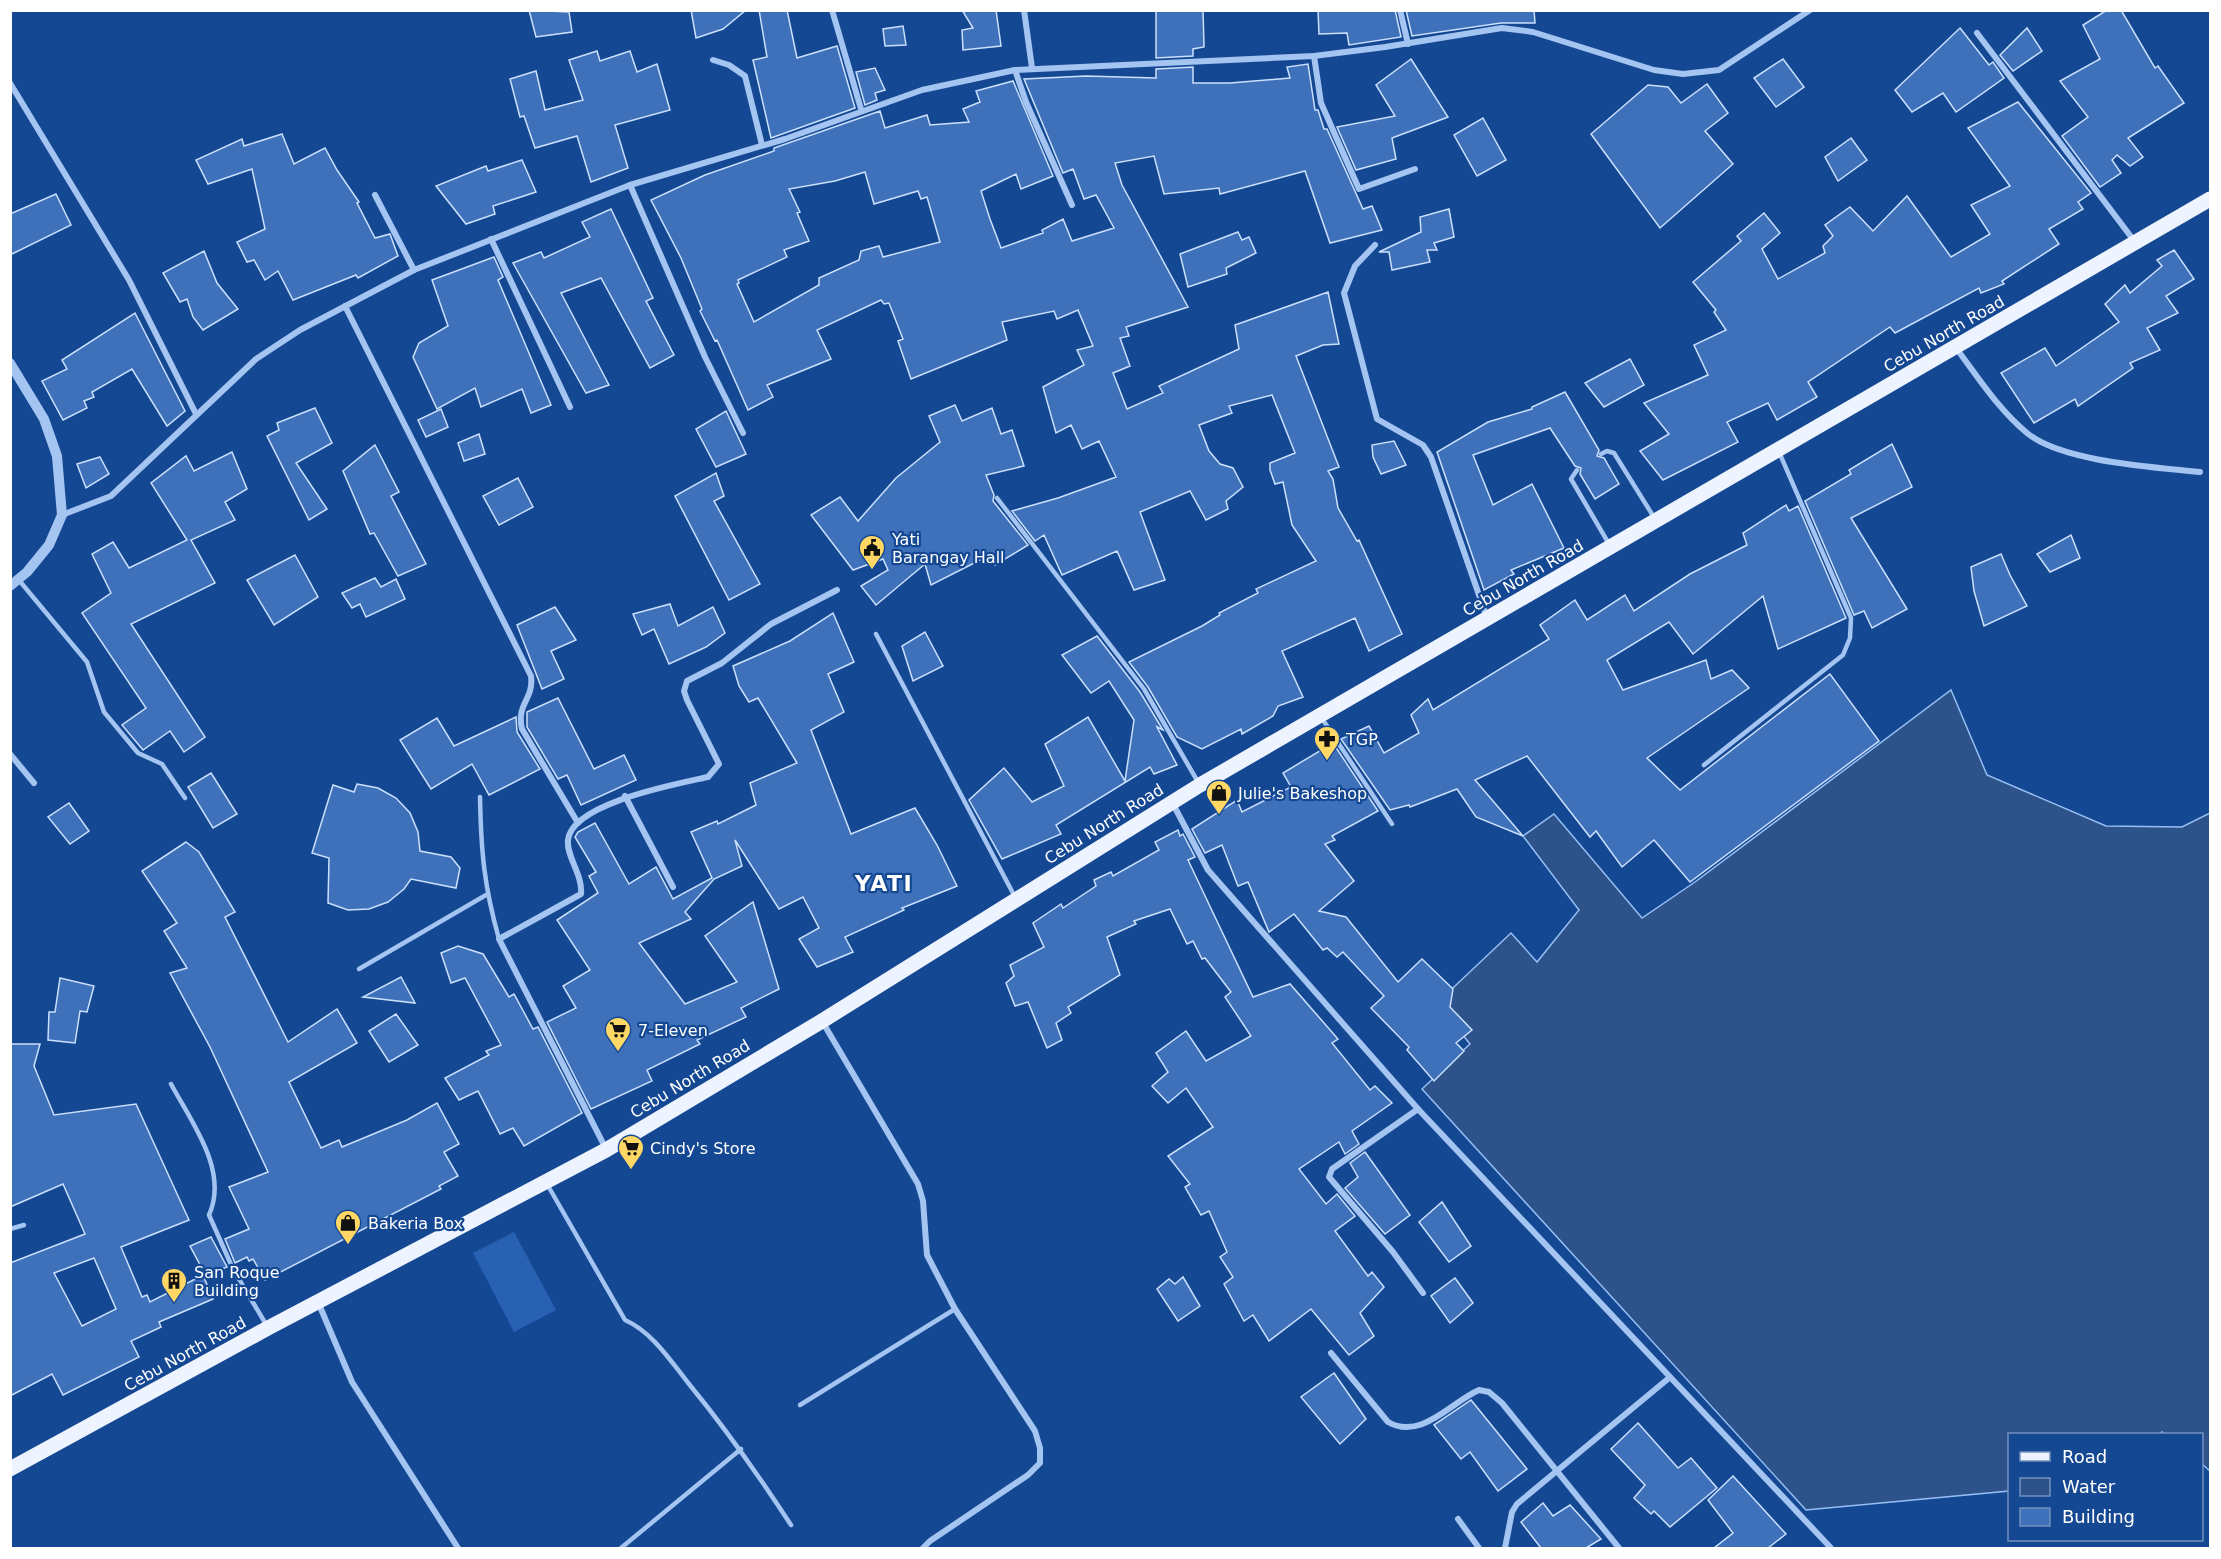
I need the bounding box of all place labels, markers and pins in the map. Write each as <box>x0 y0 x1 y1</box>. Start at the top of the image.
place label: Yati Barangay Hall <box>891 530 1005 567</box>
public building icon: Yati Barangay Hall <box>857 533 887 571</box>
pharmacy icon: TGP <box>1312 724 1342 762</box>
place label: TGP <box>1345 730 1378 749</box>
shop icon: Julie's Bakeshop <box>1204 778 1234 816</box>
place label: Julie's Bakeshop <box>1237 784 1367 803</box>
supermarket icon: 7-Eleven <box>603 1015 633 1053</box>
place label: 7-Eleven <box>638 1021 708 1040</box>
supermarket icon: Cindy's Store <box>616 1133 646 1171</box>
place label: Cindy's Store <box>650 1139 756 1158</box>
shop icon: Bakeria Box <box>333 1208 363 1246</box>
place label: Bakeria Box <box>368 1214 463 1233</box>
place label: San Roque Building <box>194 1263 280 1300</box>
building icon: San Roque Building <box>159 1266 189 1304</box>

